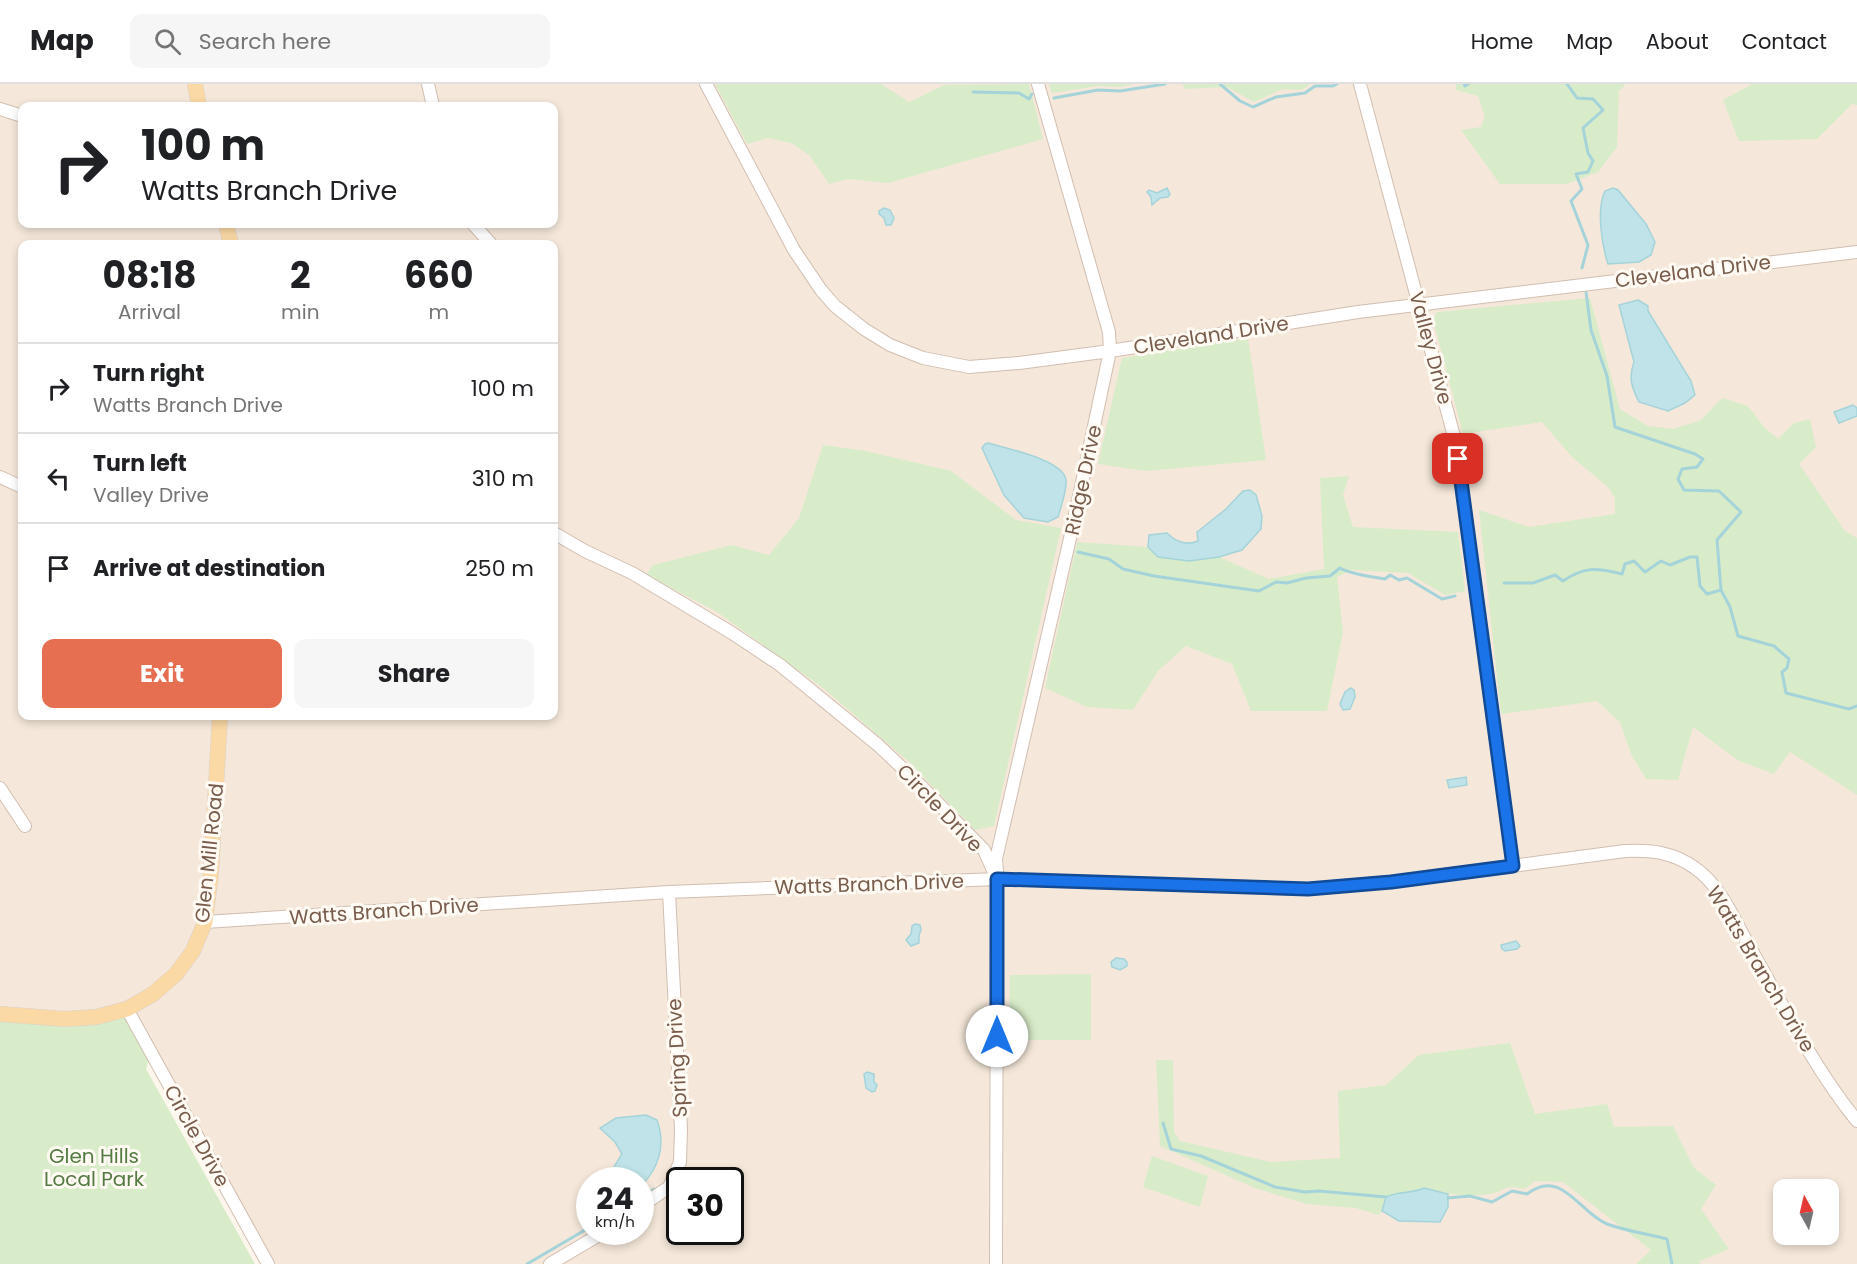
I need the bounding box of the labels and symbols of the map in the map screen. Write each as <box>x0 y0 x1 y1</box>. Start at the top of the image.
street label: Cleveland Drive <box>1614 248 1772 294</box>
street label: Valley Drive <box>1402 288 1460 408</box>
street label: Cleveland Drive <box>1131 309 1291 361</box>
street label: Ridge Drive <box>1058 422 1108 538</box>
pin <box>1432 433 1483 484</box>
street label: Circle Drive <box>891 758 989 858</box>
street label: Glen Mill Road <box>188 782 230 924</box>
street label: Watts Branch Drive <box>774 867 964 901</box>
street label: Watts Branch Drive <box>1700 880 1822 1058</box>
street label: Watts Branch Drive <box>288 890 480 932</box>
street label: Spring Drive <box>660 998 694 1118</box>
position arrow <box>965 1004 1029 1068</box>
street label: Circle Drive <box>157 1080 237 1192</box>
park label: Glen Hills Local Park <box>44 1142 145 1193</box>
speed limit sign: 30 <box>666 1167 744 1245</box>
north arrow <box>1773 1179 1839 1245</box>

